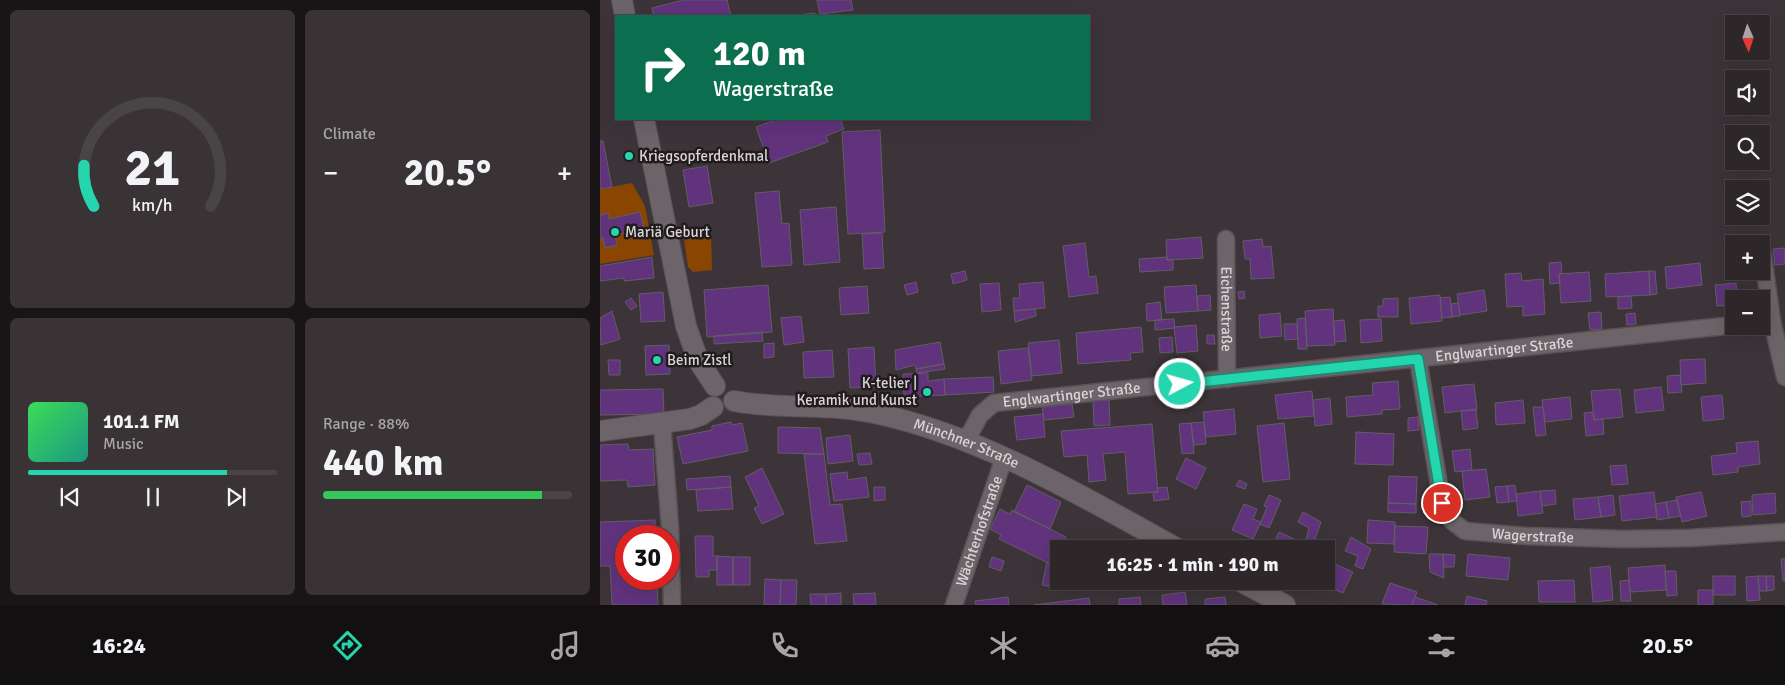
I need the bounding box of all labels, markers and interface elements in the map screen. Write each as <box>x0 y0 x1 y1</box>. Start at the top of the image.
north arrow <box>1725 15 1770 60</box>
map controls <box>1725 15 1770 335</box>
text: 120 m <box>713 32 806 75</box>
icon: right <box>630 35 695 100</box>
button: sound <box>1725 70 1770 115</box>
text: Wagerstraße <box>713 75 834 102</box>
text: Climate <box>323 124 376 144</box>
button: search <box>1725 125 1770 170</box>
text: 21 <box>124 136 181 200</box>
place label: Kriegsopferdenkmal <box>639 147 768 165</box>
text: 20.5° <box>404 149 491 196</box>
marker: Kriegsopferdenkmal <box>623 150 635 162</box>
text: − <box>323 156 338 190</box>
text: + <box>557 156 572 190</box>
button: layers <box>1725 180 1770 225</box>
text: km/h <box>132 194 173 216</box>
place label: Mariä Geburt <box>625 223 710 241</box>
marker: Mariä Geburt <box>609 226 621 238</box>
button: + <box>1725 235 1770 280</box>
street label: Eichenstraße <box>1217 266 1236 352</box>
button: − <box>1725 290 1770 335</box>
street label: Englwartinger Straße <box>1434 333 1574 365</box>
place label: Beim Zistl <box>667 351 732 369</box>
marker: Beim Zistl <box>651 354 663 366</box>
position arrow <box>1153 357 1205 409</box>
place label: K-telier | Keramik und Kunst <box>796 374 917 409</box>
street label: Englwartinger Straße <box>1002 379 1141 411</box>
marker: K-telier | Keramik und Kunst <box>921 386 933 398</box>
text: 101.1 FM <box>103 410 180 434</box>
text: Range · 88% <box>323 414 409 434</box>
street label: Münchner Straße <box>911 415 1022 472</box>
text: Music <box>103 434 144 454</box>
text: 440 km <box>323 439 444 486</box>
street label: Wächterhofstraße <box>952 473 1006 589</box>
pin <box>1421 482 1463 524</box>
icon: previous <box>56 483 84 511</box>
icon: pause <box>139 483 167 511</box>
icon: next <box>222 483 250 511</box>
icon: arrive <box>1428 489 1456 517</box>
street label: Wagerstraße <box>1491 524 1574 546</box>
speed limit sign: 30 <box>615 525 680 590</box>
text: 16:25 · 1 min · 190 m <box>1106 553 1279 577</box>
icon: directions <box>330 628 365 663</box>
icon: music <box>548 628 583 663</box>
icon: phone <box>767 628 802 663</box>
icon: climate <box>986 628 1021 663</box>
icon: car <box>1205 628 1240 663</box>
icon: filters <box>1424 628 1459 663</box>
text: 16:24 <box>92 632 146 659</box>
text: 20.5° <box>1642 632 1693 659</box>

